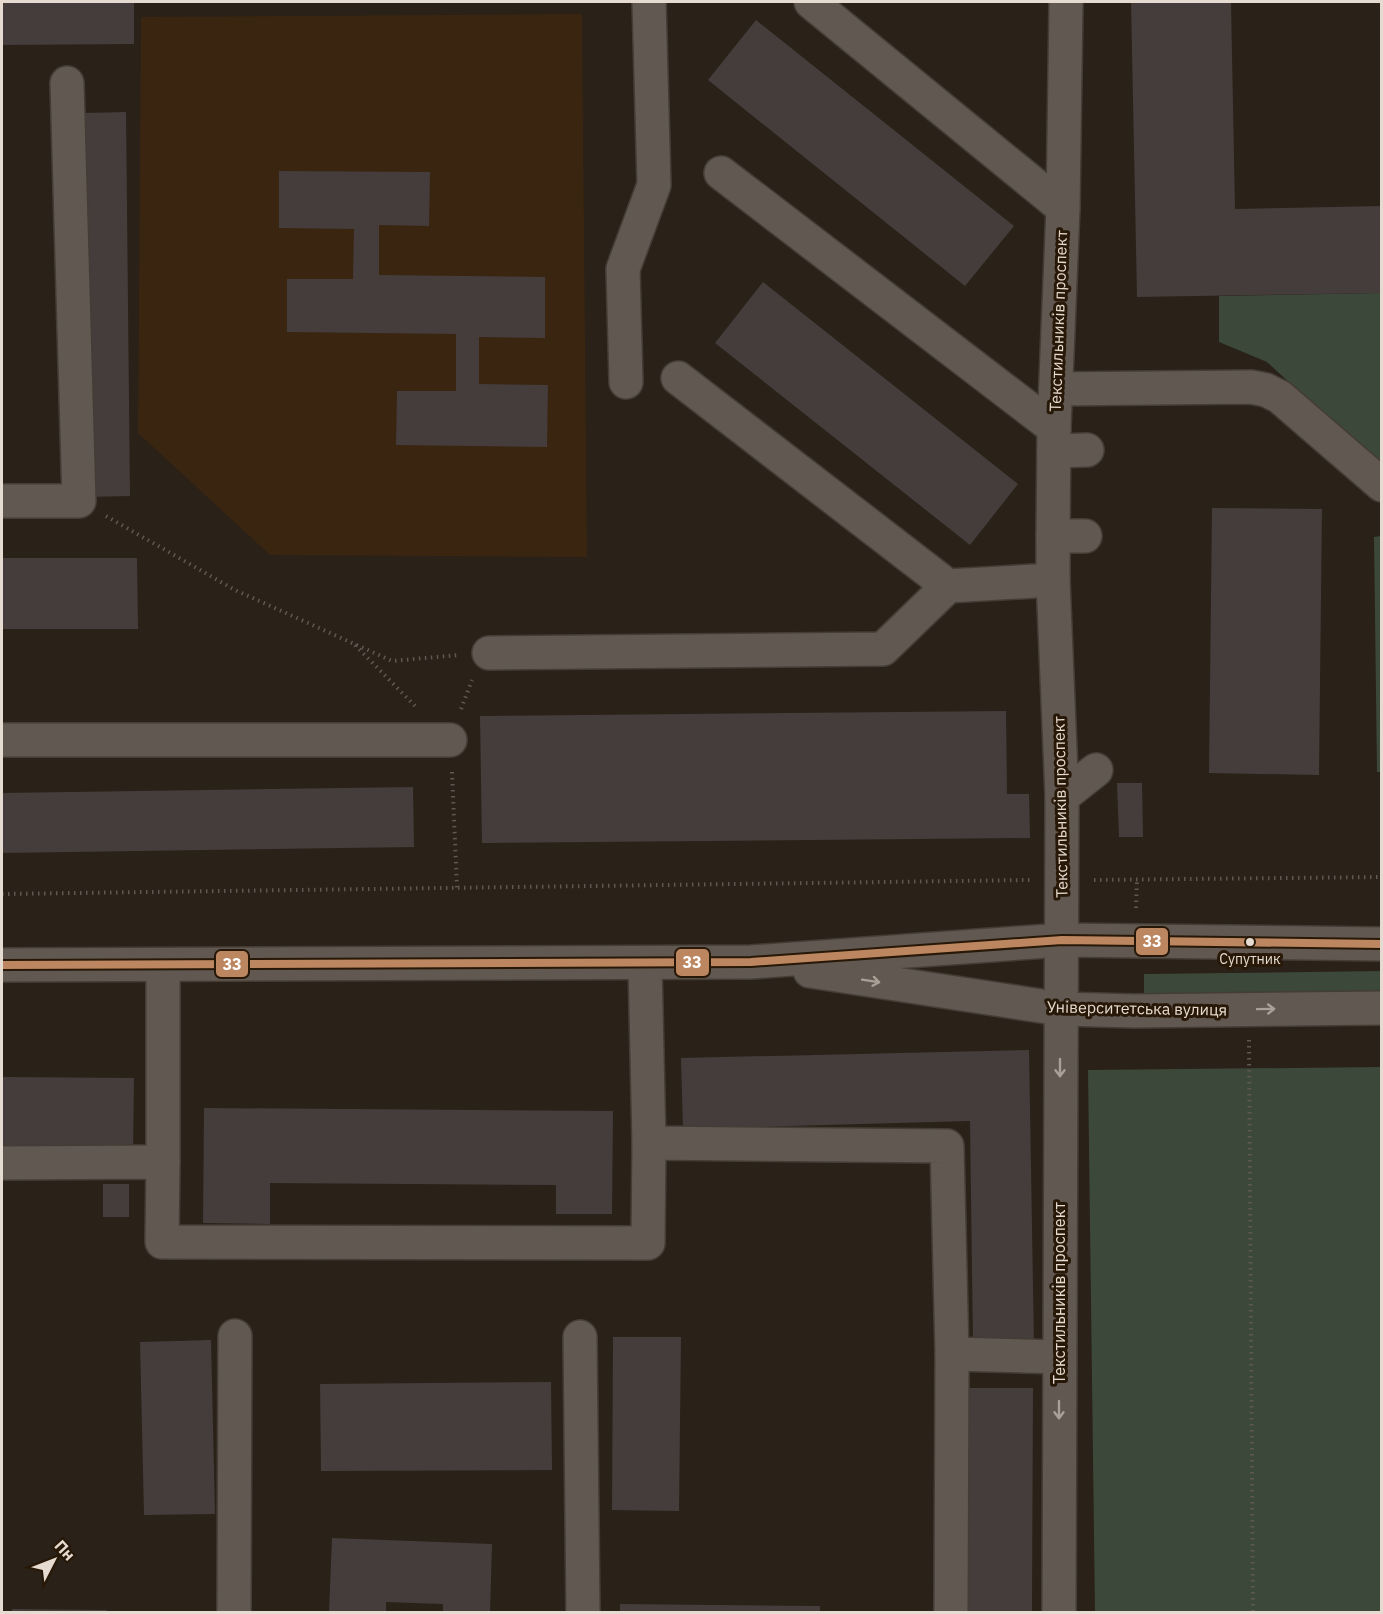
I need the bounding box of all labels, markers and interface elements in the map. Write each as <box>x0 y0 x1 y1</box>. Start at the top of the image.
street label: Текстильників проспект <box>1045 229 1071 412</box>
street label: Текстильників проспект <box>1048 715 1072 898</box>
line badge: 33 <box>1135 927 1169 956</box>
text: 33 <box>1142 931 1162 951</box>
marker: Супутник <box>1244 936 1256 948</box>
line badge: 33 <box>675 948 710 977</box>
line badge: 33 <box>215 950 249 978</box>
place label: Супутник <box>1219 950 1281 968</box>
text: 33 <box>682 952 702 972</box>
text: 33 <box>222 954 242 974</box>
one-way arrow <box>861 975 880 986</box>
street label: Університетська вулиця <box>1047 996 1227 1020</box>
one-way arrow <box>1256 1003 1276 1015</box>
one-way arrow <box>1054 1057 1066 1077</box>
street label: Текстильників проспект <box>1049 1202 1069 1384</box>
one-way arrow <box>1053 1399 1065 1419</box>
north arrow <box>24 1530 84 1590</box>
text: Пн <box>51 1535 80 1565</box>

